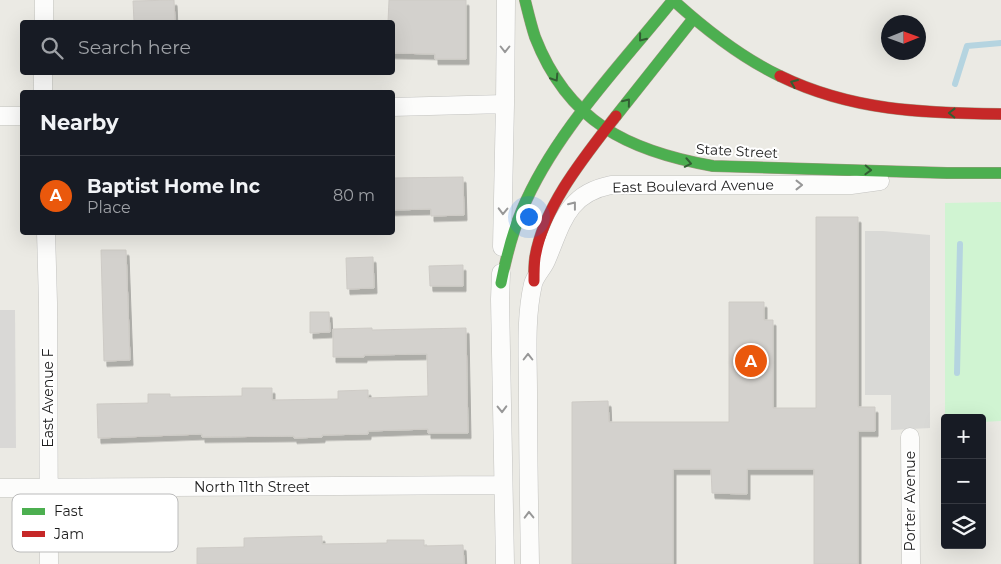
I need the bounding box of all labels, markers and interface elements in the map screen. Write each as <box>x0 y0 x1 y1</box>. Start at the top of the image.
north arrow <box>881 15 926 60</box>
search box <box>20 20 395 75</box>
one-way arrow <box>640 32 648 41</box>
icon: search <box>38 34 66 62</box>
text: Search here <box>78 36 191 59</box>
one-way arrow <box>500 45 510 53</box>
one-way arrow <box>549 72 558 81</box>
one-way arrow <box>790 78 799 89</box>
one-way arrow <box>622 99 630 108</box>
one-way arrow <box>948 108 956 118</box>
text: Nearby <box>40 110 119 135</box>
street label: State Street <box>696 140 779 162</box>
one-way arrow <box>684 157 693 167</box>
one-way arrow <box>864 165 872 176</box>
text: Baptist Home Inc <box>87 175 260 198</box>
street label: East Boulevard Avenue <box>612 176 774 196</box>
one-way arrow <box>796 180 803 190</box>
text: A <box>50 186 62 205</box>
text: 80 m <box>333 186 375 205</box>
text: Place <box>87 198 131 217</box>
one-way arrow <box>567 201 576 211</box>
your location <box>516 204 542 230</box>
one-way arrow <box>498 208 508 215</box>
pin: A <box>735 342 767 380</box>
street label: East Avenue F <box>39 348 57 448</box>
one-way arrow <box>523 353 533 361</box>
one-way arrow <box>497 405 507 413</box>
map controls <box>941 414 986 549</box>
button: + <box>941 414 986 459</box>
street label: Porter Avenue <box>901 451 919 551</box>
button: − <box>941 459 986 504</box>
street label: North 11th Street <box>194 478 310 496</box>
legend <box>12 494 178 552</box>
text: Fast <box>54 502 84 520</box>
button: layers <box>941 504 986 549</box>
one-way arrow <box>524 511 534 519</box>
text: Jam <box>53 525 84 543</box>

